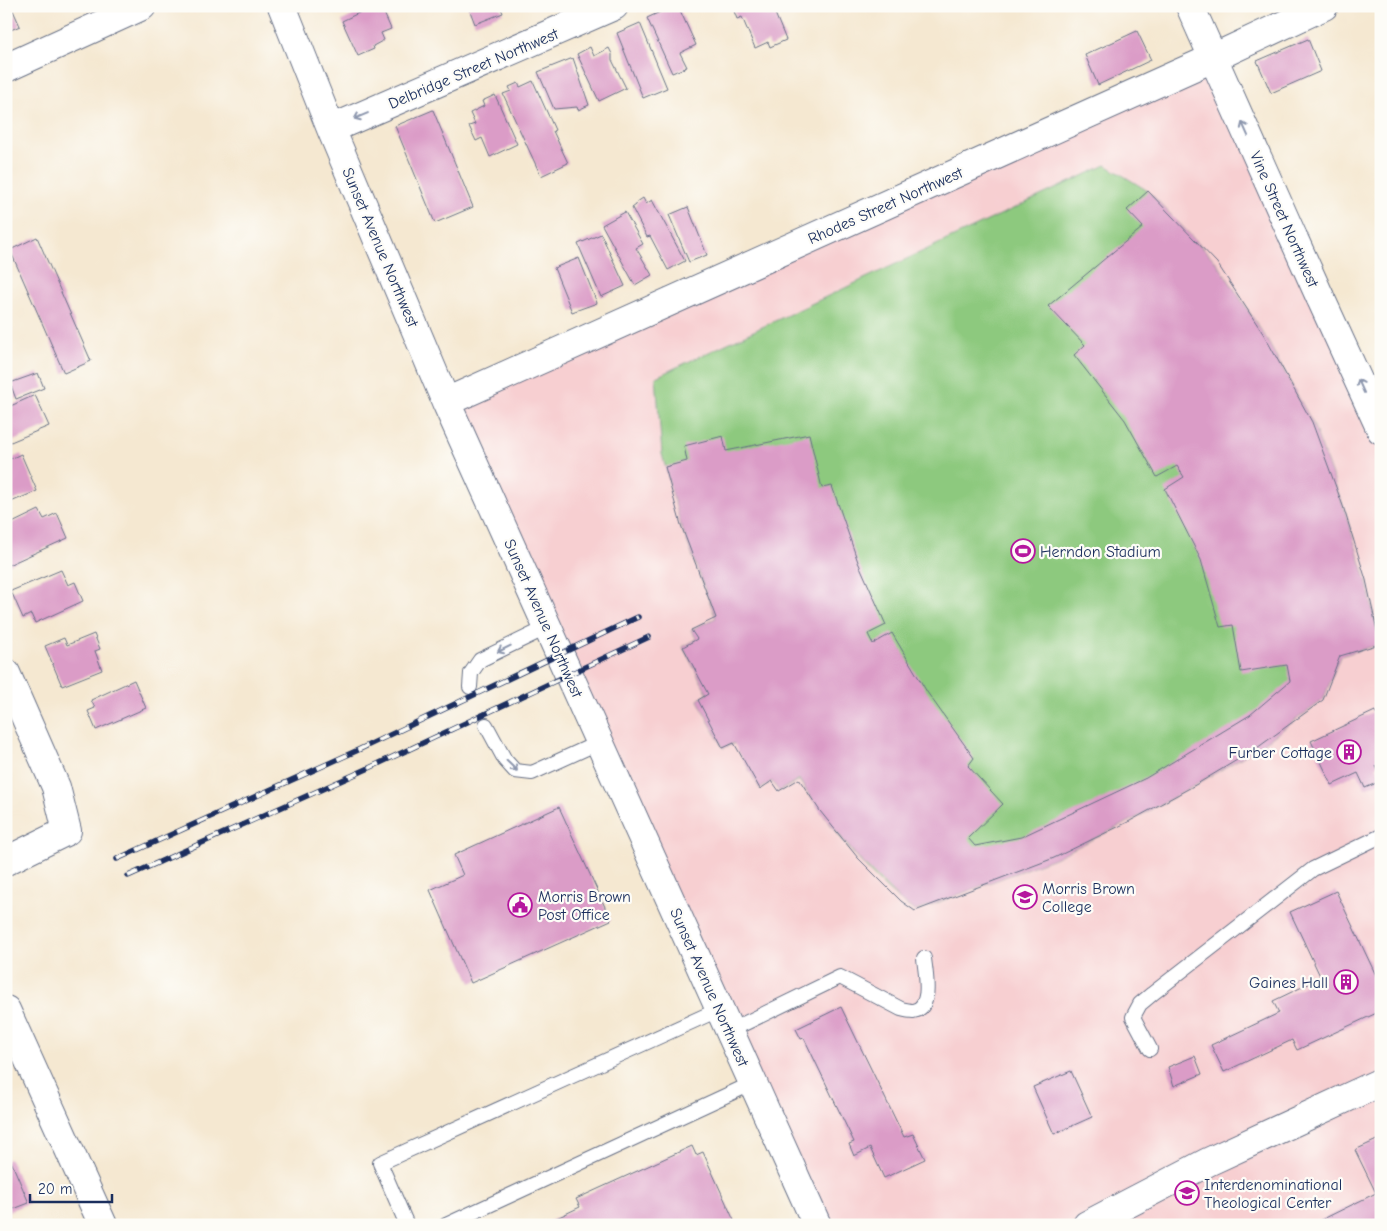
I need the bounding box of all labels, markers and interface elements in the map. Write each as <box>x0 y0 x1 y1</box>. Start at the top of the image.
street label: Delbridge Street Northwest <box>386 25 561 113</box>
one-way arrow <box>354 112 369 122</box>
one-way arrow <box>1239 122 1249 137</box>
street label: Vine Street Northwest <box>1246 149 1322 291</box>
street label: Rhodes Street Northwest <box>805 163 966 248</box>
street label: Sunset Avenue Northwest <box>338 165 422 330</box>
one-way arrow <box>1355 379 1365 394</box>
street label: Sunset Avenue Northwest <box>500 536 586 701</box>
sports icon: Herndon Stadium <box>1010 538 1036 564</box>
place label: Herndon Stadium <box>1040 543 1161 561</box>
one-way arrow <box>497 644 512 654</box>
building icon: Furber Cottage <box>1336 739 1362 765</box>
place label: Furber Cottage <box>1228 744 1332 762</box>
one-way arrow <box>505 760 518 772</box>
place label: Morris Brown College <box>1042 880 1135 916</box>
school or university icon: Morris Brown College <box>1012 884 1038 910</box>
place label: Morris Brown Post Office <box>538 888 631 924</box>
public building icon: Morris Brown Post Office <box>507 892 533 918</box>
street label: Sunset Avenue Northwest <box>666 905 752 1070</box>
building icon: Gaines Hall <box>1333 969 1359 995</box>
place label: Gaines Hall <box>1249 974 1328 992</box>
scale bar <box>30 1171 112 1203</box>
place label: Interdenominational Theological Center <box>1204 1176 1342 1212</box>
text: 20 m <box>38 1180 72 1198</box>
school or university icon: Interdenominational Theological Center <box>1174 1180 1200 1206</box>

